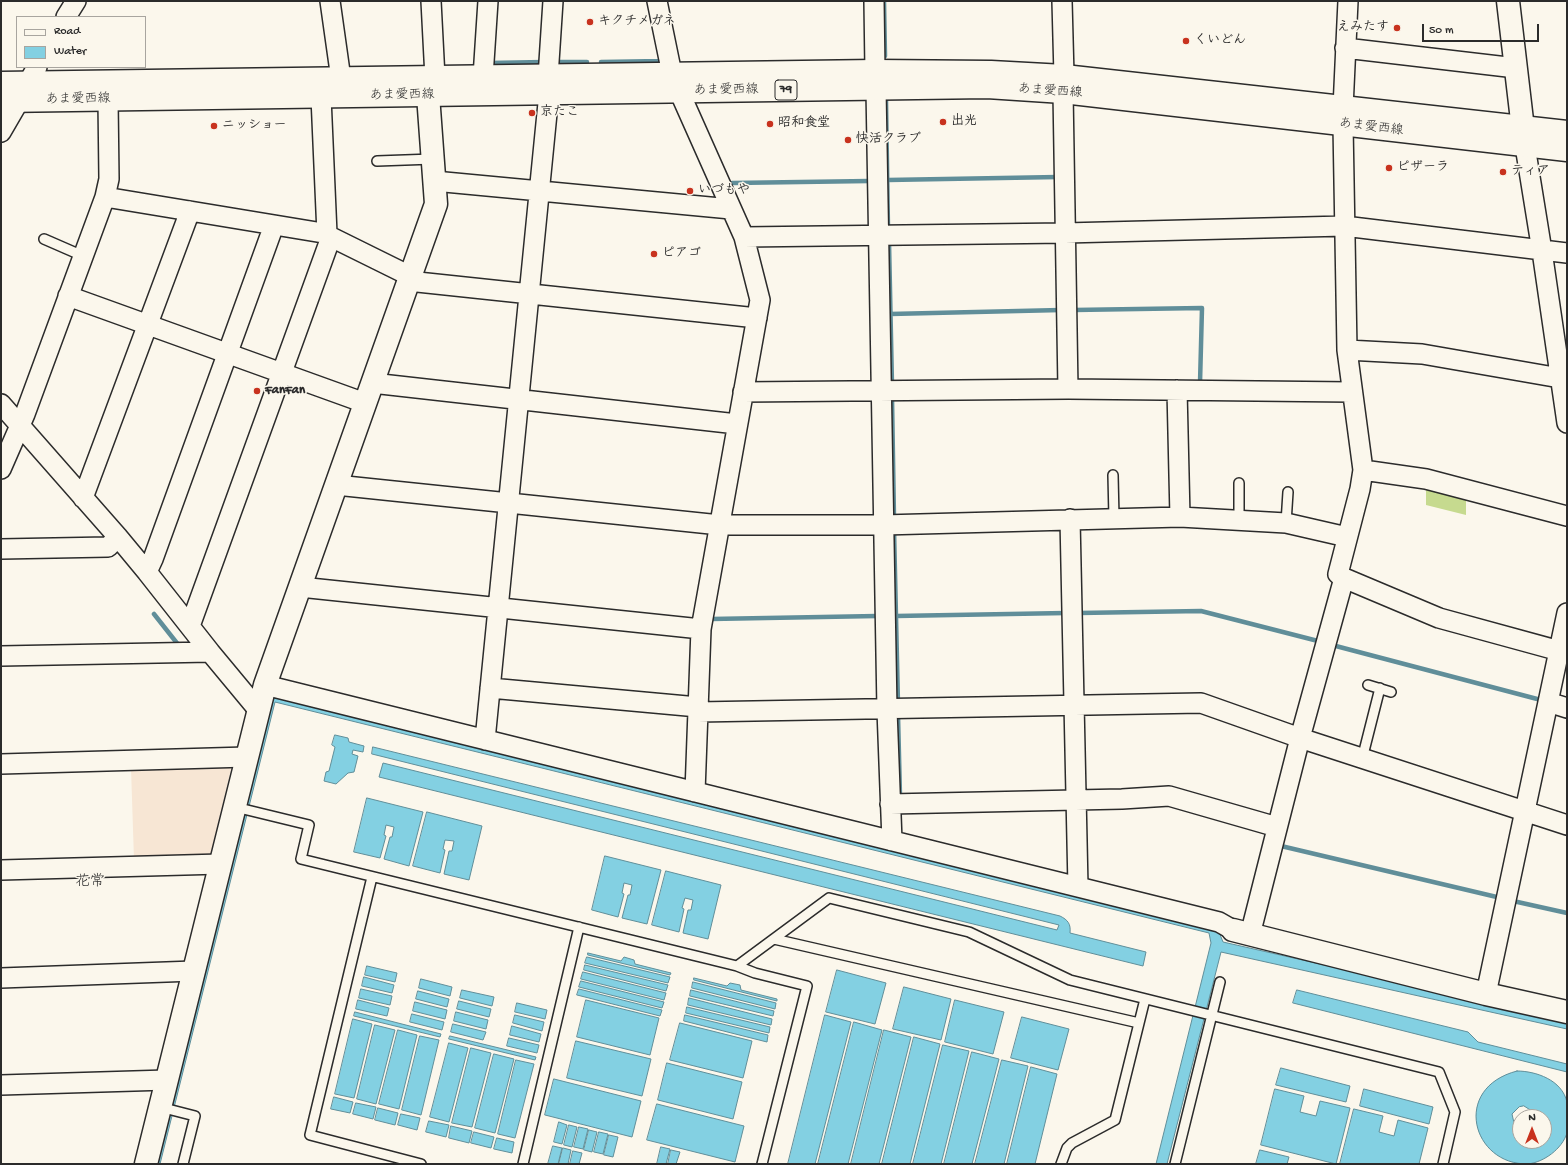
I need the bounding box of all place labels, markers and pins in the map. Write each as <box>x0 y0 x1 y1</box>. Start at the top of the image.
place label: キクチメガネ <box>598 14 676 30</box>
marker: キクチメガネ <box>585 17 595 27</box>
place label: えみたす <box>1337 20 1389 36</box>
marker: えみたす <box>1392 23 1402 33</box>
place label: くいどん <box>1194 33 1246 49</box>
marker: くいどん <box>1181 36 1191 46</box>
place label: 京たこ <box>540 105 579 121</box>
marker: 京たこ <box>527 108 537 118</box>
place label: 出光 <box>951 114 977 130</box>
place label: 昭和食堂 <box>778 116 830 132</box>
marker: 出光 <box>938 117 948 127</box>
place label: ニッショー <box>222 118 286 134</box>
marker: 昭和食堂 <box>765 119 775 129</box>
marker: ニッショー <box>209 121 219 131</box>
place label: 快活クラブ <box>856 132 921 148</box>
marker: 快活クラブ <box>843 135 853 145</box>
place label: ピザーラ <box>1397 160 1449 176</box>
marker: ピザーラ <box>1384 163 1394 173</box>
place label: ティア <box>1511 164 1550 180</box>
marker: ティア <box>1498 167 1508 177</box>
place label: いづもや <box>698 183 750 199</box>
marker: いづもや <box>685 186 695 196</box>
place label: ピアゴ <box>662 246 701 262</box>
marker: ピアゴ <box>649 249 659 259</box>
place label: FanFan <box>265 383 305 399</box>
marker: FanFan <box>252 386 262 396</box>

